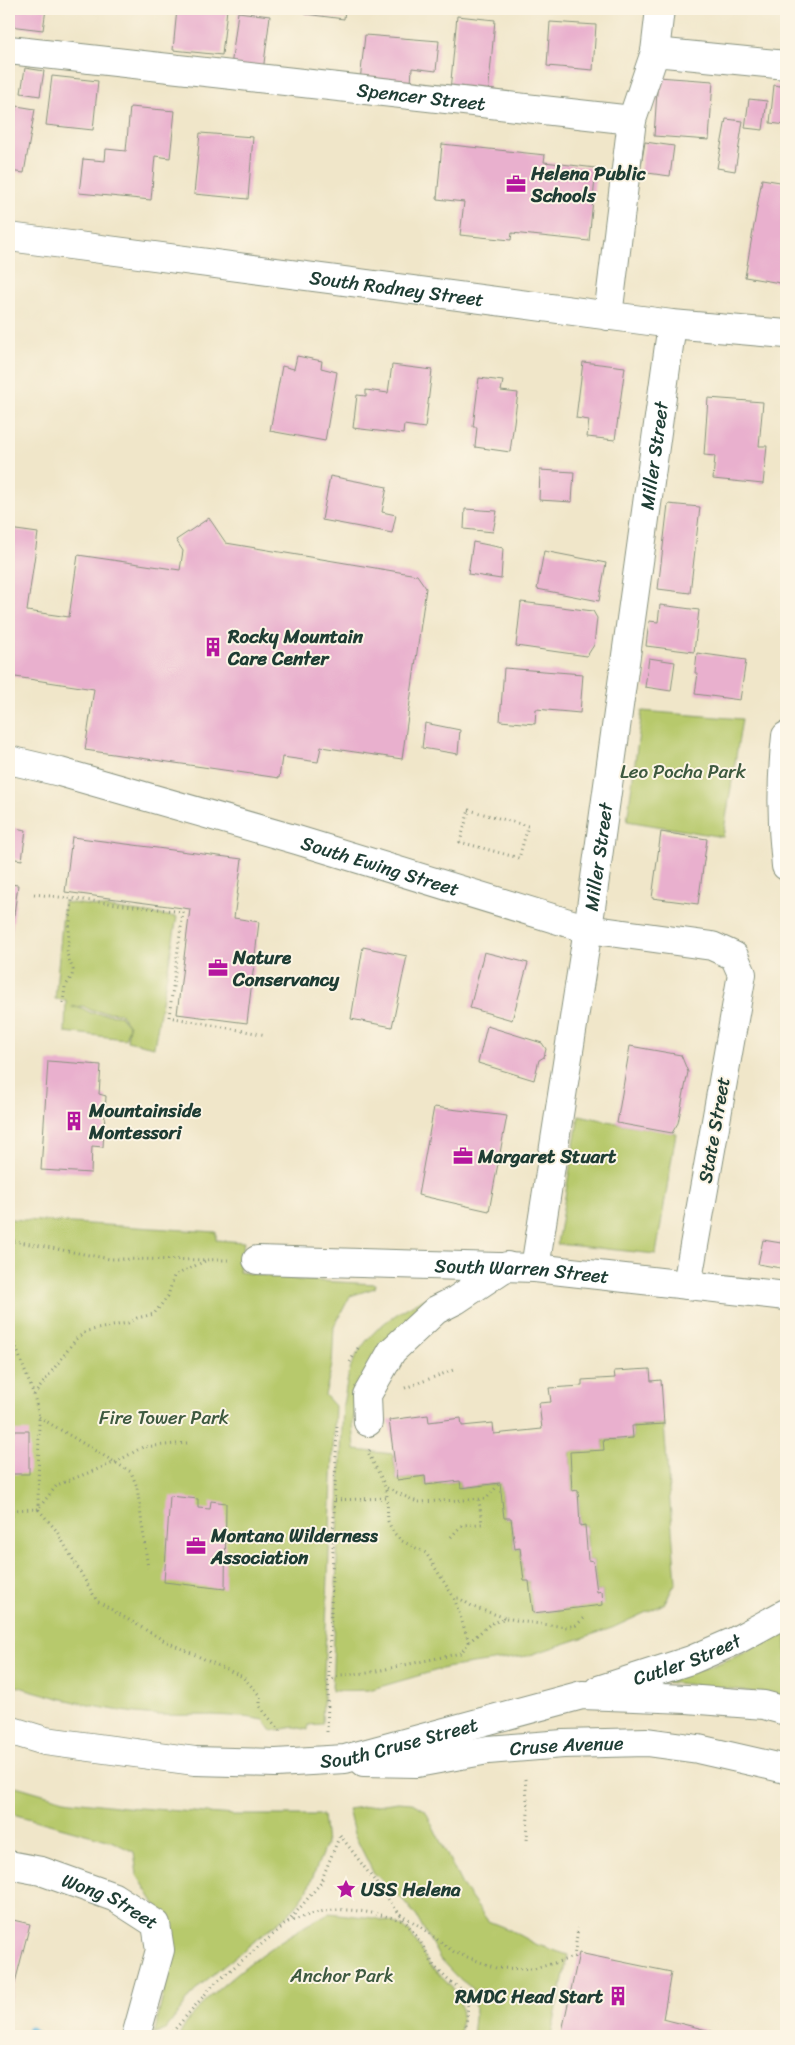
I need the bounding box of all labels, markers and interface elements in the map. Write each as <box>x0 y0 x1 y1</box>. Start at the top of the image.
street label: Spencer Street <box>355 73 488 120</box>
place label: Helena Public Schools <box>530 157 647 212</box>
office icon: Helena Public Schools <box>505 173 527 195</box>
street label: South Rodney Street <box>308 260 486 316</box>
street label: Miller Street <box>630 398 678 512</box>
place label: Rocky Mountain Care Center <box>227 620 364 675</box>
building icon: Rocky Mountain Care Center <box>202 636 224 658</box>
park label: Leo Pocha Park <box>620 755 747 788</box>
street label: Miller Street <box>574 799 622 913</box>
street label: South Ewing Street <box>297 826 464 905</box>
place label: Nature Conservancy <box>232 941 340 996</box>
office icon: Nature Conservancy <box>207 957 229 979</box>
street label: State Street <box>688 1074 740 1186</box>
place label: Mountainside Montessori <box>88 1094 202 1149</box>
building icon: Mountainside Montessori <box>63 1110 85 1132</box>
place label: Margaret Stuart <box>477 1140 617 1173</box>
office icon: Margaret Stuart <box>452 1145 474 1167</box>
street label: South Warren Street <box>434 1249 611 1293</box>
park label: Fire Tower Park <box>99 1401 229 1434</box>
place label: Montana Wilderness Association <box>210 1519 379 1574</box>
office icon: Montana Wilderness Association <box>185 1535 207 1557</box>
street label: Cutler Street <box>629 1624 748 1694</box>
street label: South Cruse Street <box>319 1707 481 1777</box>
street label: Cruse Avenue <box>508 1726 624 1765</box>
street label: Wong Street <box>57 1863 165 1938</box>
place label: USS Helena <box>361 1873 461 1906</box>
place icon: USS Helena <box>335 1878 357 1900</box>
park label: Anchor Park <box>289 1959 394 1992</box>
place label: RMDC Head Start <box>454 1980 604 2013</box>
building icon: RMDC Head Start <box>607 1985 629 2007</box>

